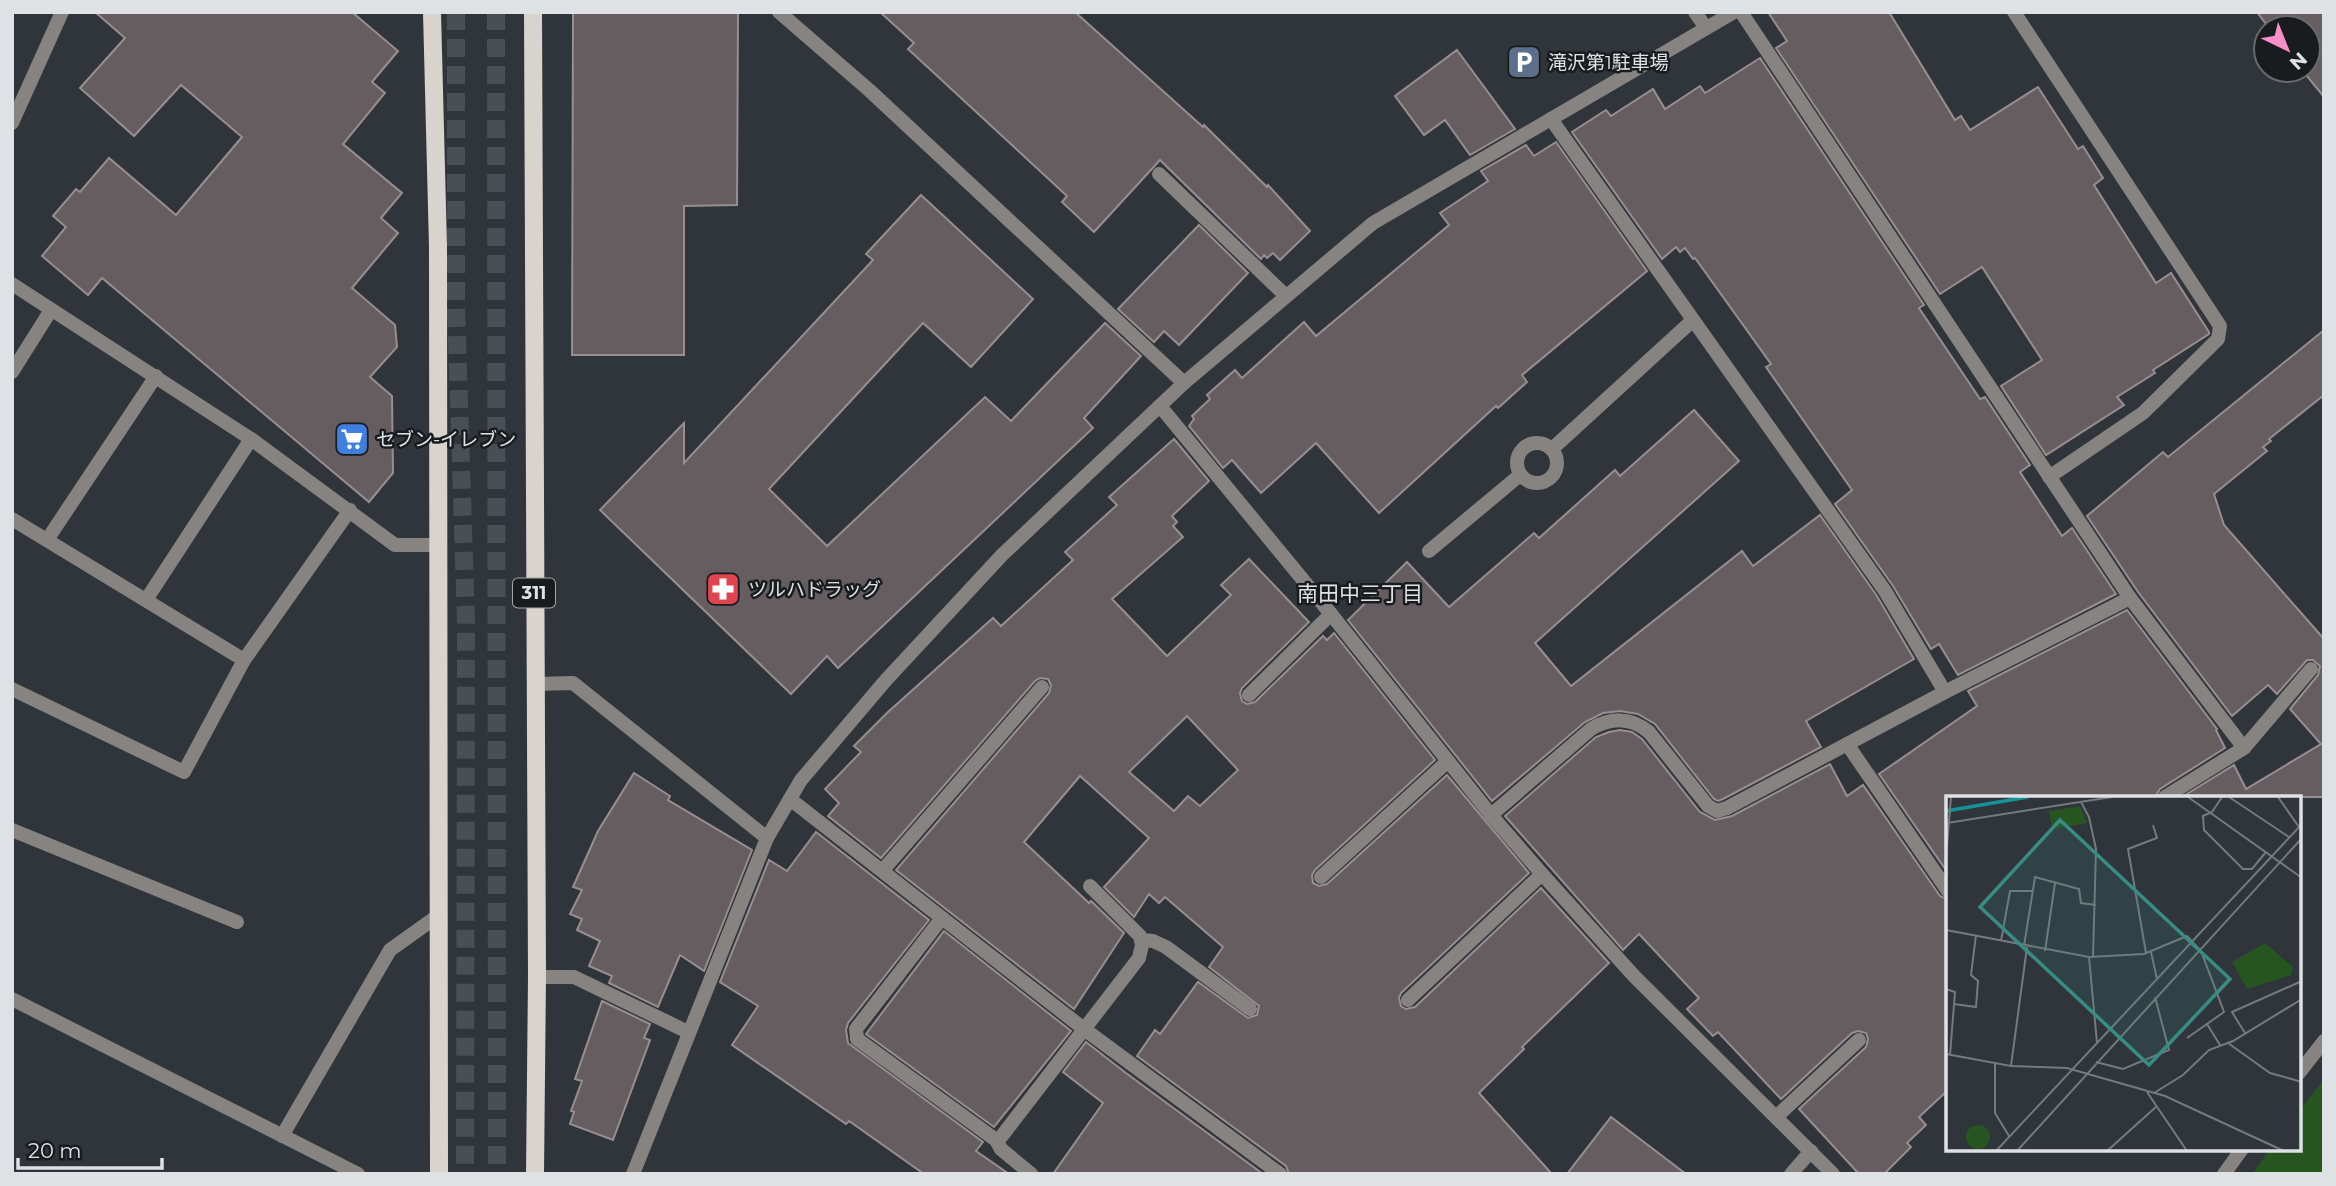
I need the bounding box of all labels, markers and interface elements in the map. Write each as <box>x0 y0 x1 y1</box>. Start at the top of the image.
north arrow <box>2252 14 2322 84</box>
parking icon: 滝沢第1駐車場 <box>1505 43 1543 81</box>
text: N <box>2285 47 2312 75</box>
place label: 滝沢第1駐車場 <box>1548 51 1669 74</box>
supermarket icon: セブン-イレブン <box>333 420 371 458</box>
place label: セブン-イレブン <box>376 428 516 451</box>
pharmacy icon: ツルハドラッグ <box>704 570 742 608</box>
road number: 311 <box>513 578 555 608</box>
place label: ツルハドラッグ <box>748 578 881 601</box>
district label: 南田中三丁目 <box>1297 581 1423 606</box>
inset map <box>1946 796 2301 1151</box>
scale bar <box>18 1126 161 1170</box>
text: 20 m <box>28 1138 82 1163</box>

